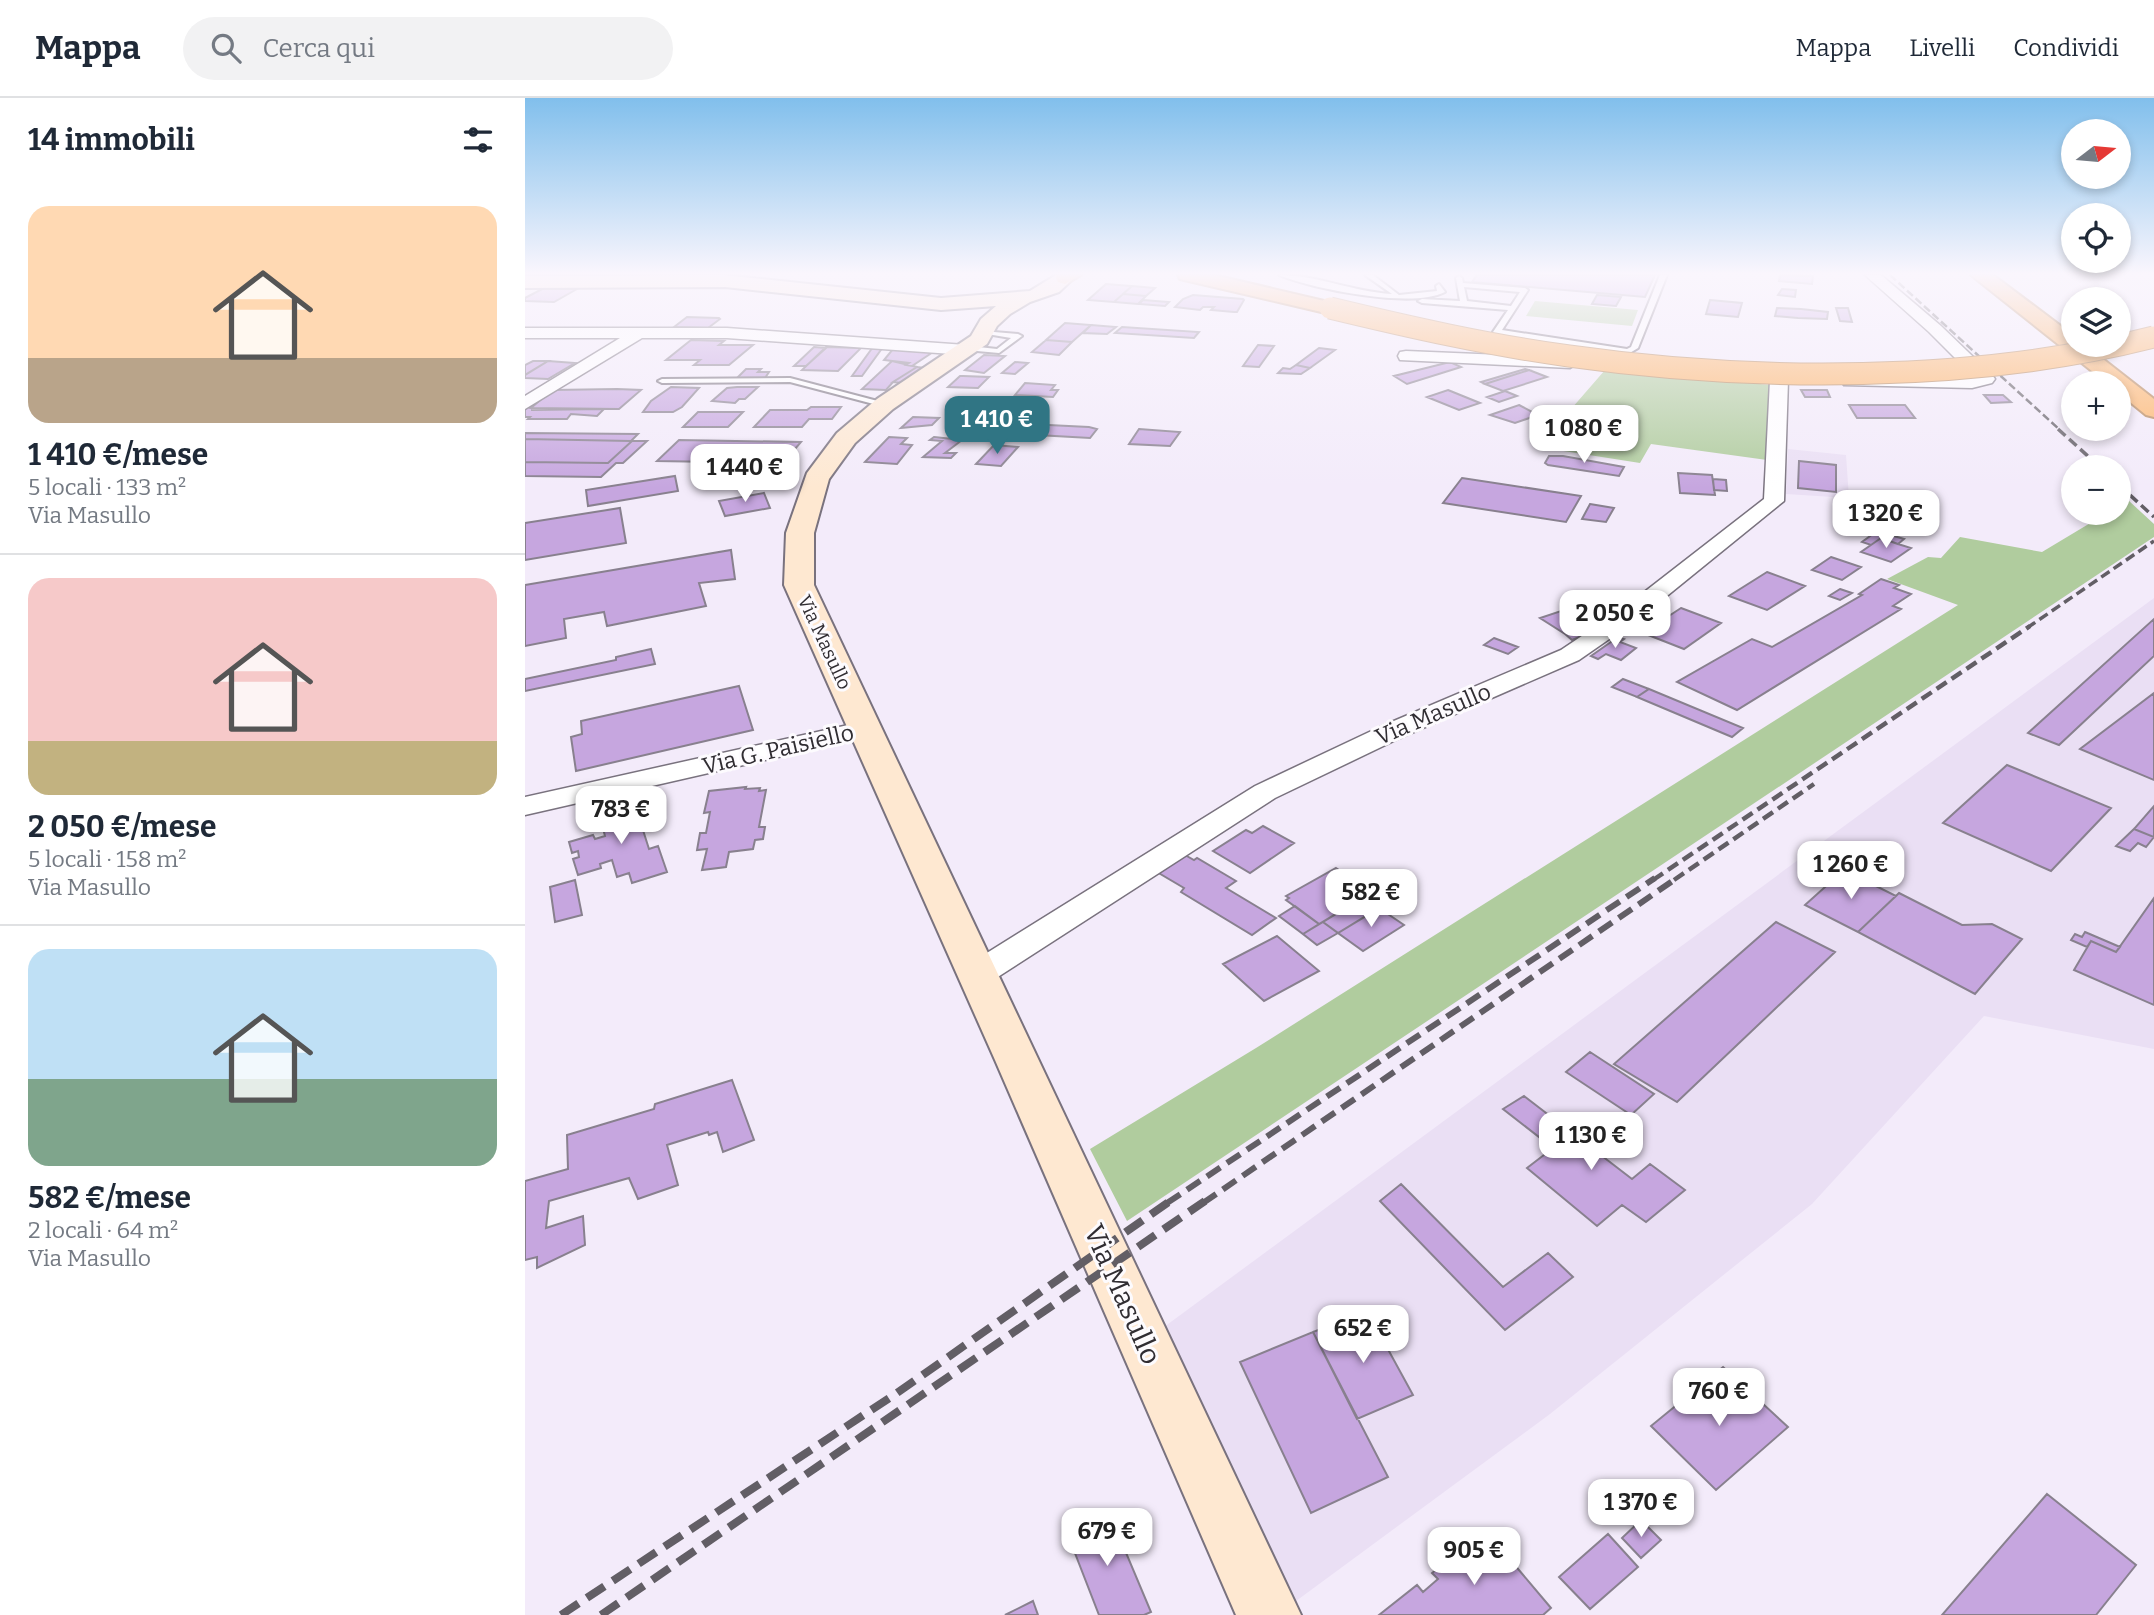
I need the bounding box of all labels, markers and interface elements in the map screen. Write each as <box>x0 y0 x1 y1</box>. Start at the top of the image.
search box <box>183 17 673 80</box>
text: Mappa <box>35 28 141 68</box>
icon: search <box>207 29 245 67</box>
text: Cerca qui <box>263 33 375 64</box>
text: Mappa <box>1795 34 1871 62</box>
text: Livelli <box>1909 34 1975 62</box>
text: Condividi <box>2013 34 2119 62</box>
north arrow <box>2061 119 2131 189</box>
map controls <box>2061 119 2131 525</box>
icon: filters <box>459 121 497 159</box>
text: 14 immobili <box>28 122 195 158</box>
button: locate <box>2061 203 2131 273</box>
icon: home <box>200 252 326 378</box>
button: layers <box>2061 287 2131 357</box>
button: + <box>2061 371 2131 441</box>
pin: 1 410 € <box>932 396 1062 456</box>
text: 1 410 € <box>961 405 1033 433</box>
pin: 1 080 € <box>1519 406 1649 465</box>
text: 1 080 € <box>1545 414 1623 442</box>
text: 1 410 €/mese <box>28 437 208 473</box>
pin: 1 440 € <box>680 444 810 504</box>
text: 1 440 € <box>706 453 784 481</box>
button: − <box>2061 455 2131 525</box>
text: 5 locali · 133 m² <box>28 473 186 501</box>
pin: 1 320 € <box>1821 490 1951 550</box>
text: 1 320 € <box>1848 499 1924 527</box>
text: Via Masullo <box>28 501 151 529</box>
pin: 2 050 € <box>1550 590 1680 650</box>
street label: Via Masullo <box>793 591 856 693</box>
text: 2 050 € <box>1575 599 1655 627</box>
icon: home <box>200 624 326 750</box>
street label: Via Masullo <box>1371 677 1495 751</box>
street label: Via G. Paisiello <box>700 718 856 780</box>
pin: 783 € <box>572 786 670 846</box>
text: 783 € <box>592 795 650 823</box>
text: 2 050 €/mese <box>28 809 216 845</box>
pin: 1 260 € <box>1786 842 1916 901</box>
text: 5 locali · 158 m² <box>28 845 186 873</box>
text: 1 260 € <box>1813 850 1889 878</box>
pin: 582 € <box>1322 870 1420 929</box>
text: Via Masullo <box>28 873 151 901</box>
text: 582 € <box>1341 878 1401 906</box>
icon: home <box>200 995 326 1121</box>
pin: 1 130 € <box>1526 1112 1656 1172</box>
text: 1 130 € <box>1555 1121 1627 1149</box>
text: 582 €/mese <box>28 1180 191 1216</box>
text: 2 locali · 64 m² <box>28 1216 178 1244</box>
street label: Via Masullo <box>1077 1219 1168 1369</box>
text: Via Masullo <box>28 1244 151 1272</box>
pin: 652 € <box>1314 1306 1412 1365</box>
text: 652 € <box>1334 1314 1392 1342</box>
pin: 760 € <box>1670 1368 1768 1428</box>
text: 760 € <box>1689 1377 1749 1405</box>
pin: 1 370 € <box>1576 1480 1706 1539</box>
text: 1 370 € <box>1604 1488 1678 1516</box>
pin: 679 € <box>1058 1508 1156 1568</box>
text: 679 € <box>1077 1517 1137 1545</box>
pin: 905 € <box>1425 1528 1523 1587</box>
text: 905 € <box>1444 1536 1504 1564</box>

